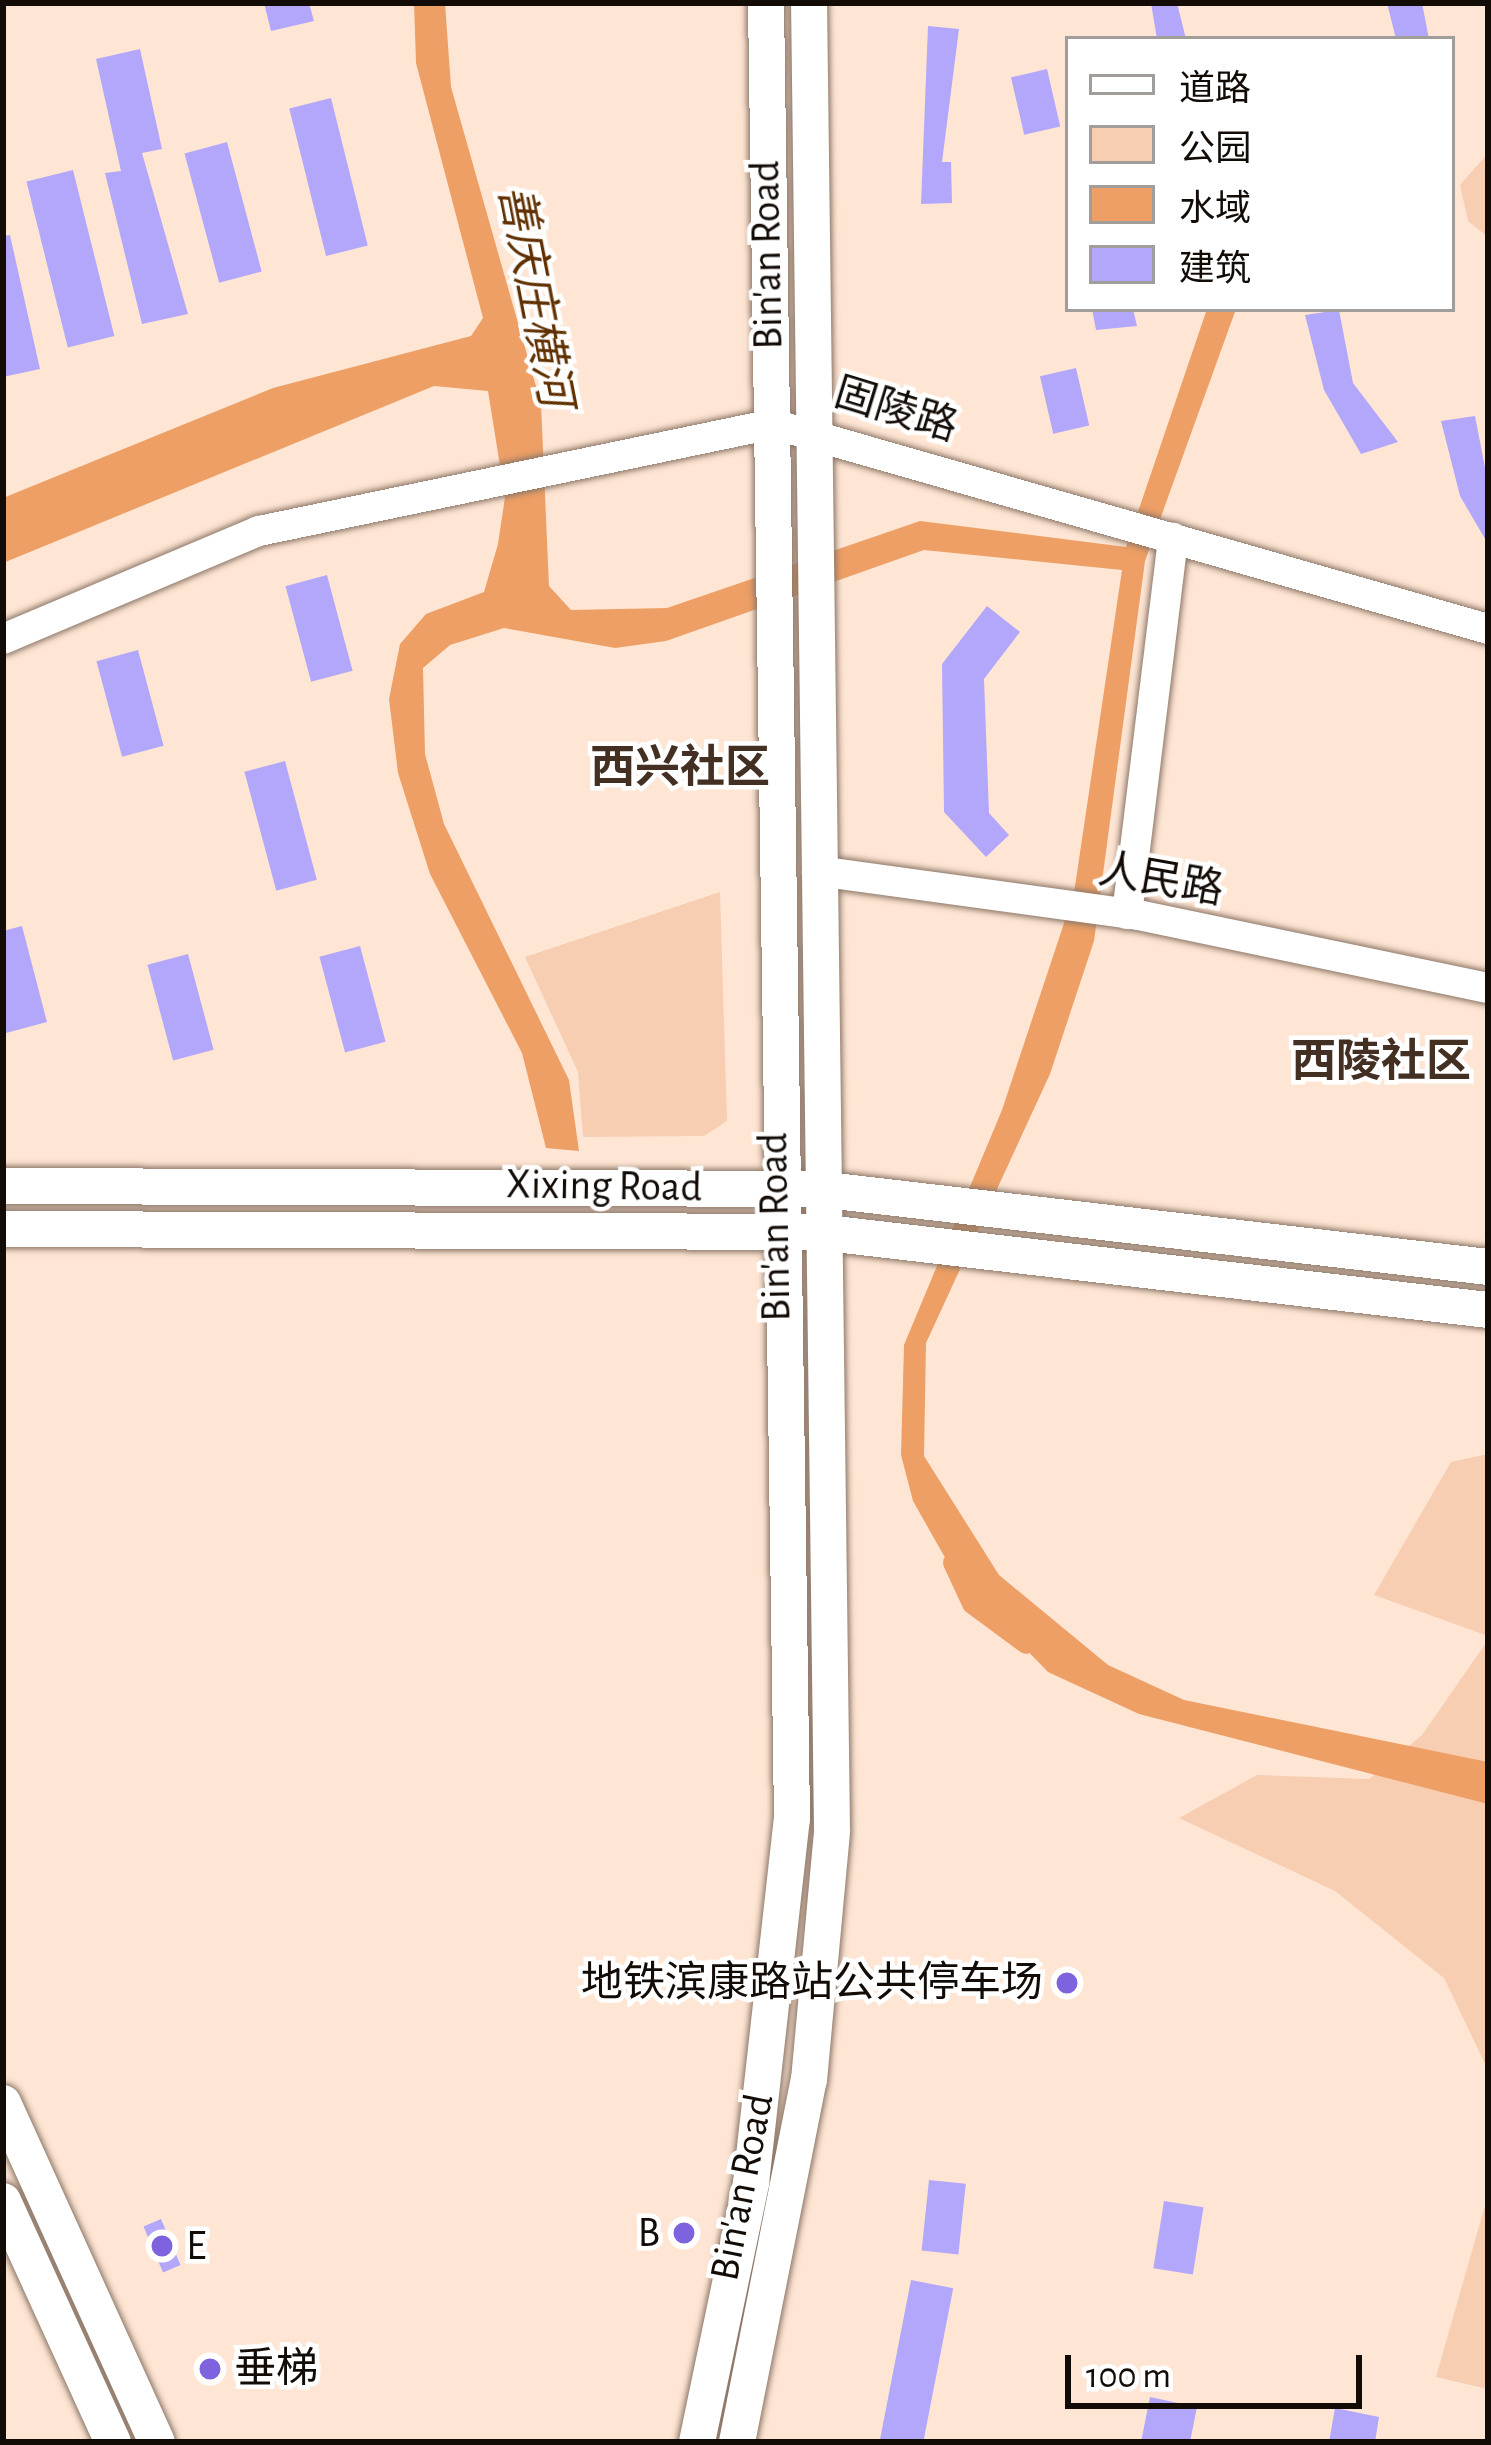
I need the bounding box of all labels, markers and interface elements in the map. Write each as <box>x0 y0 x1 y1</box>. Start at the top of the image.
legend <box>1065 36 1455 312</box>
text: 道路 <box>1179 71 1251 107</box>
text: 公园 <box>1179 131 1251 167</box>
street label: Bin'an Road <box>740 160 794 350</box>
water label: 善庆庄横河 <box>486 180 582 412</box>
text: 水域 <box>1179 191 1251 227</box>
text: 建筑 <box>1179 251 1251 287</box>
street label: 固陵路 <box>828 367 964 453</box>
district label: 西兴社区 <box>590 742 770 796</box>
street label: 人民路 <box>1095 844 1227 916</box>
district label: 西陵社区 <box>1291 1036 1471 1090</box>
street label: Bin'an Road <box>748 1132 802 1322</box>
street label: Xixing Road <box>506 1159 702 1213</box>
place label: 地铁滨康路站公共停车场 <box>581 1958 1043 2008</box>
marker: 地铁滨康路站公共停车场 <box>1054 1970 1080 1996</box>
street label: Bin'an Road <box>699 2089 785 2285</box>
place label: B <box>637 2208 660 2258</box>
marker: B <box>671 2220 697 2246</box>
place label: E <box>186 2221 206 2271</box>
marker: E <box>149 2233 175 2259</box>
scale bar <box>1071 2331 1368 2405</box>
place label: 垂梯 <box>234 2344 318 2394</box>
marker: 垂梯 <box>197 2356 223 2382</box>
text: 100 m <box>1086 2358 1171 2394</box>

